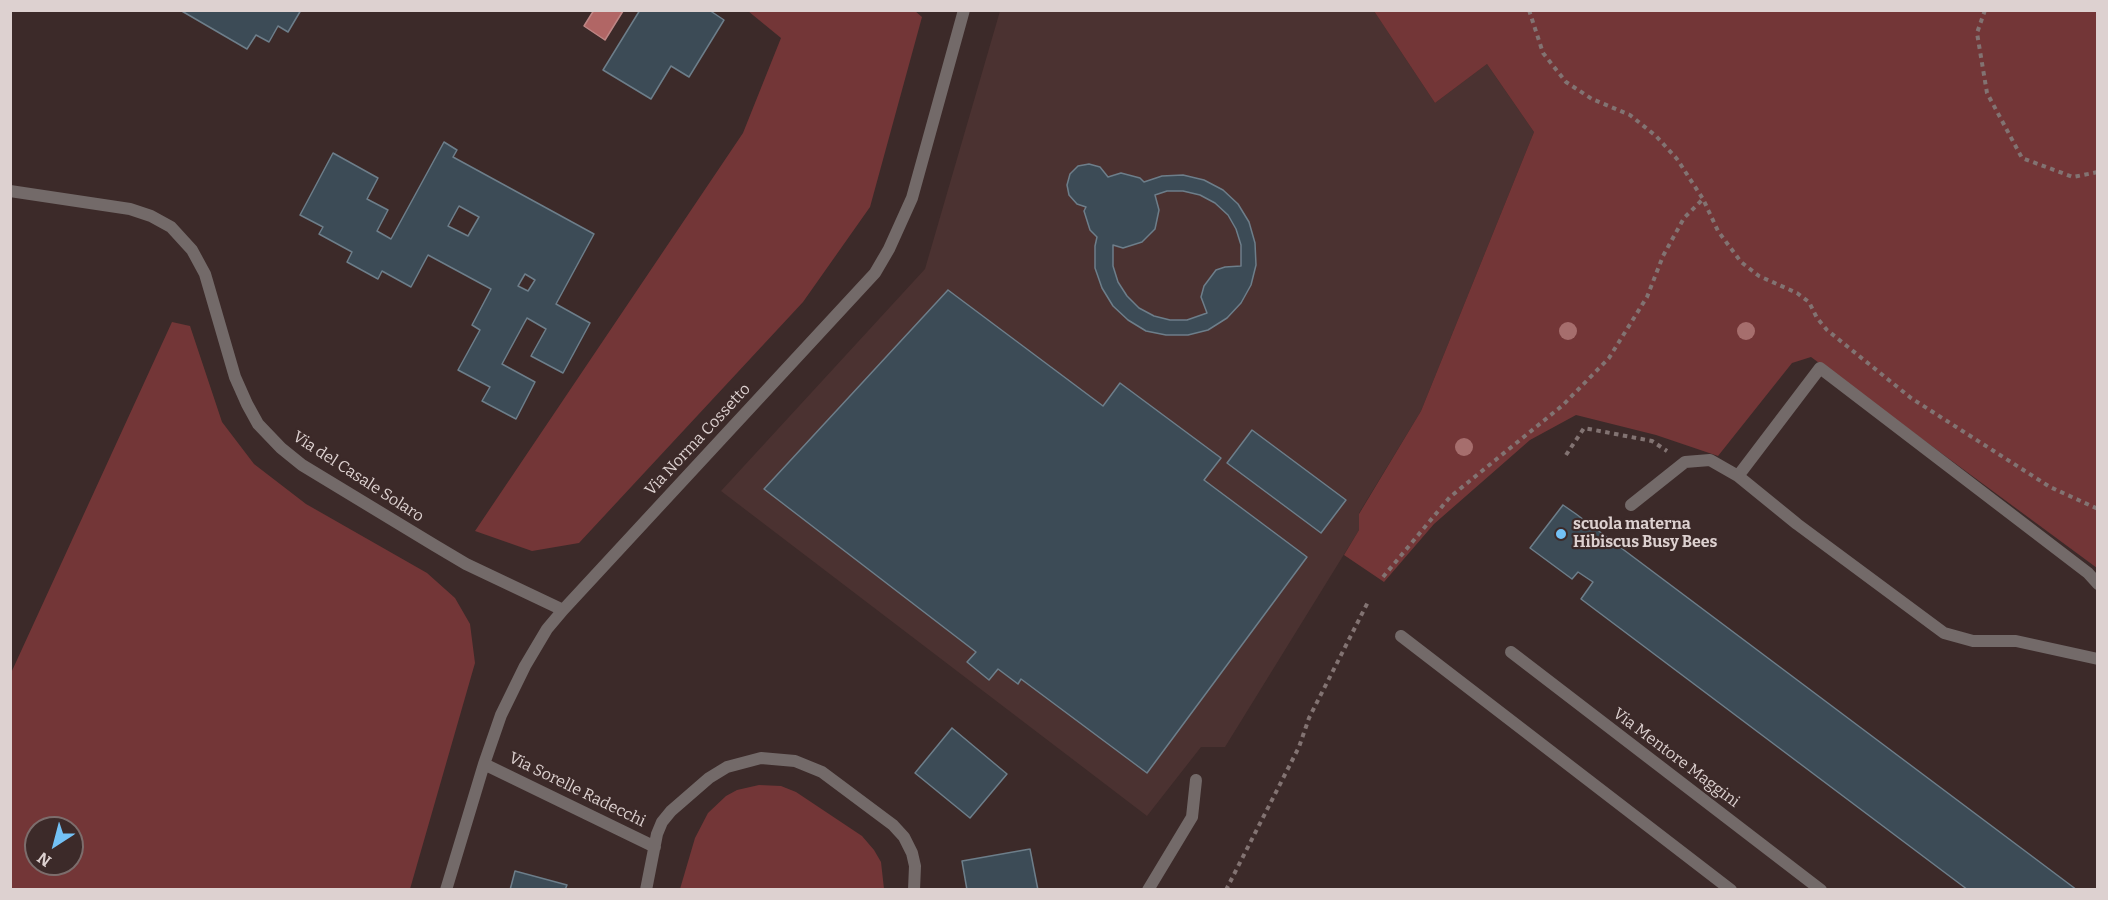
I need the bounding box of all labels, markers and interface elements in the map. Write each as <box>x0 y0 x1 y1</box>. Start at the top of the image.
street label: Via Norma Cossetto <box>641 380 755 500</box>
street label: Via del Casale Solaro <box>289 427 427 527</box>
place label: scuola materna Hibiscus Busy Bees <box>1573 515 1717 553</box>
marker: scuola materna Hibiscus Busy Bees <box>1554 527 1568 541</box>
street label: Via Mentore Maggini <box>1609 704 1743 812</box>
street label: Via Sorelle Radecchi <box>505 749 649 831</box>
north arrow <box>24 816 84 876</box>
text: N <box>34 848 55 871</box>

